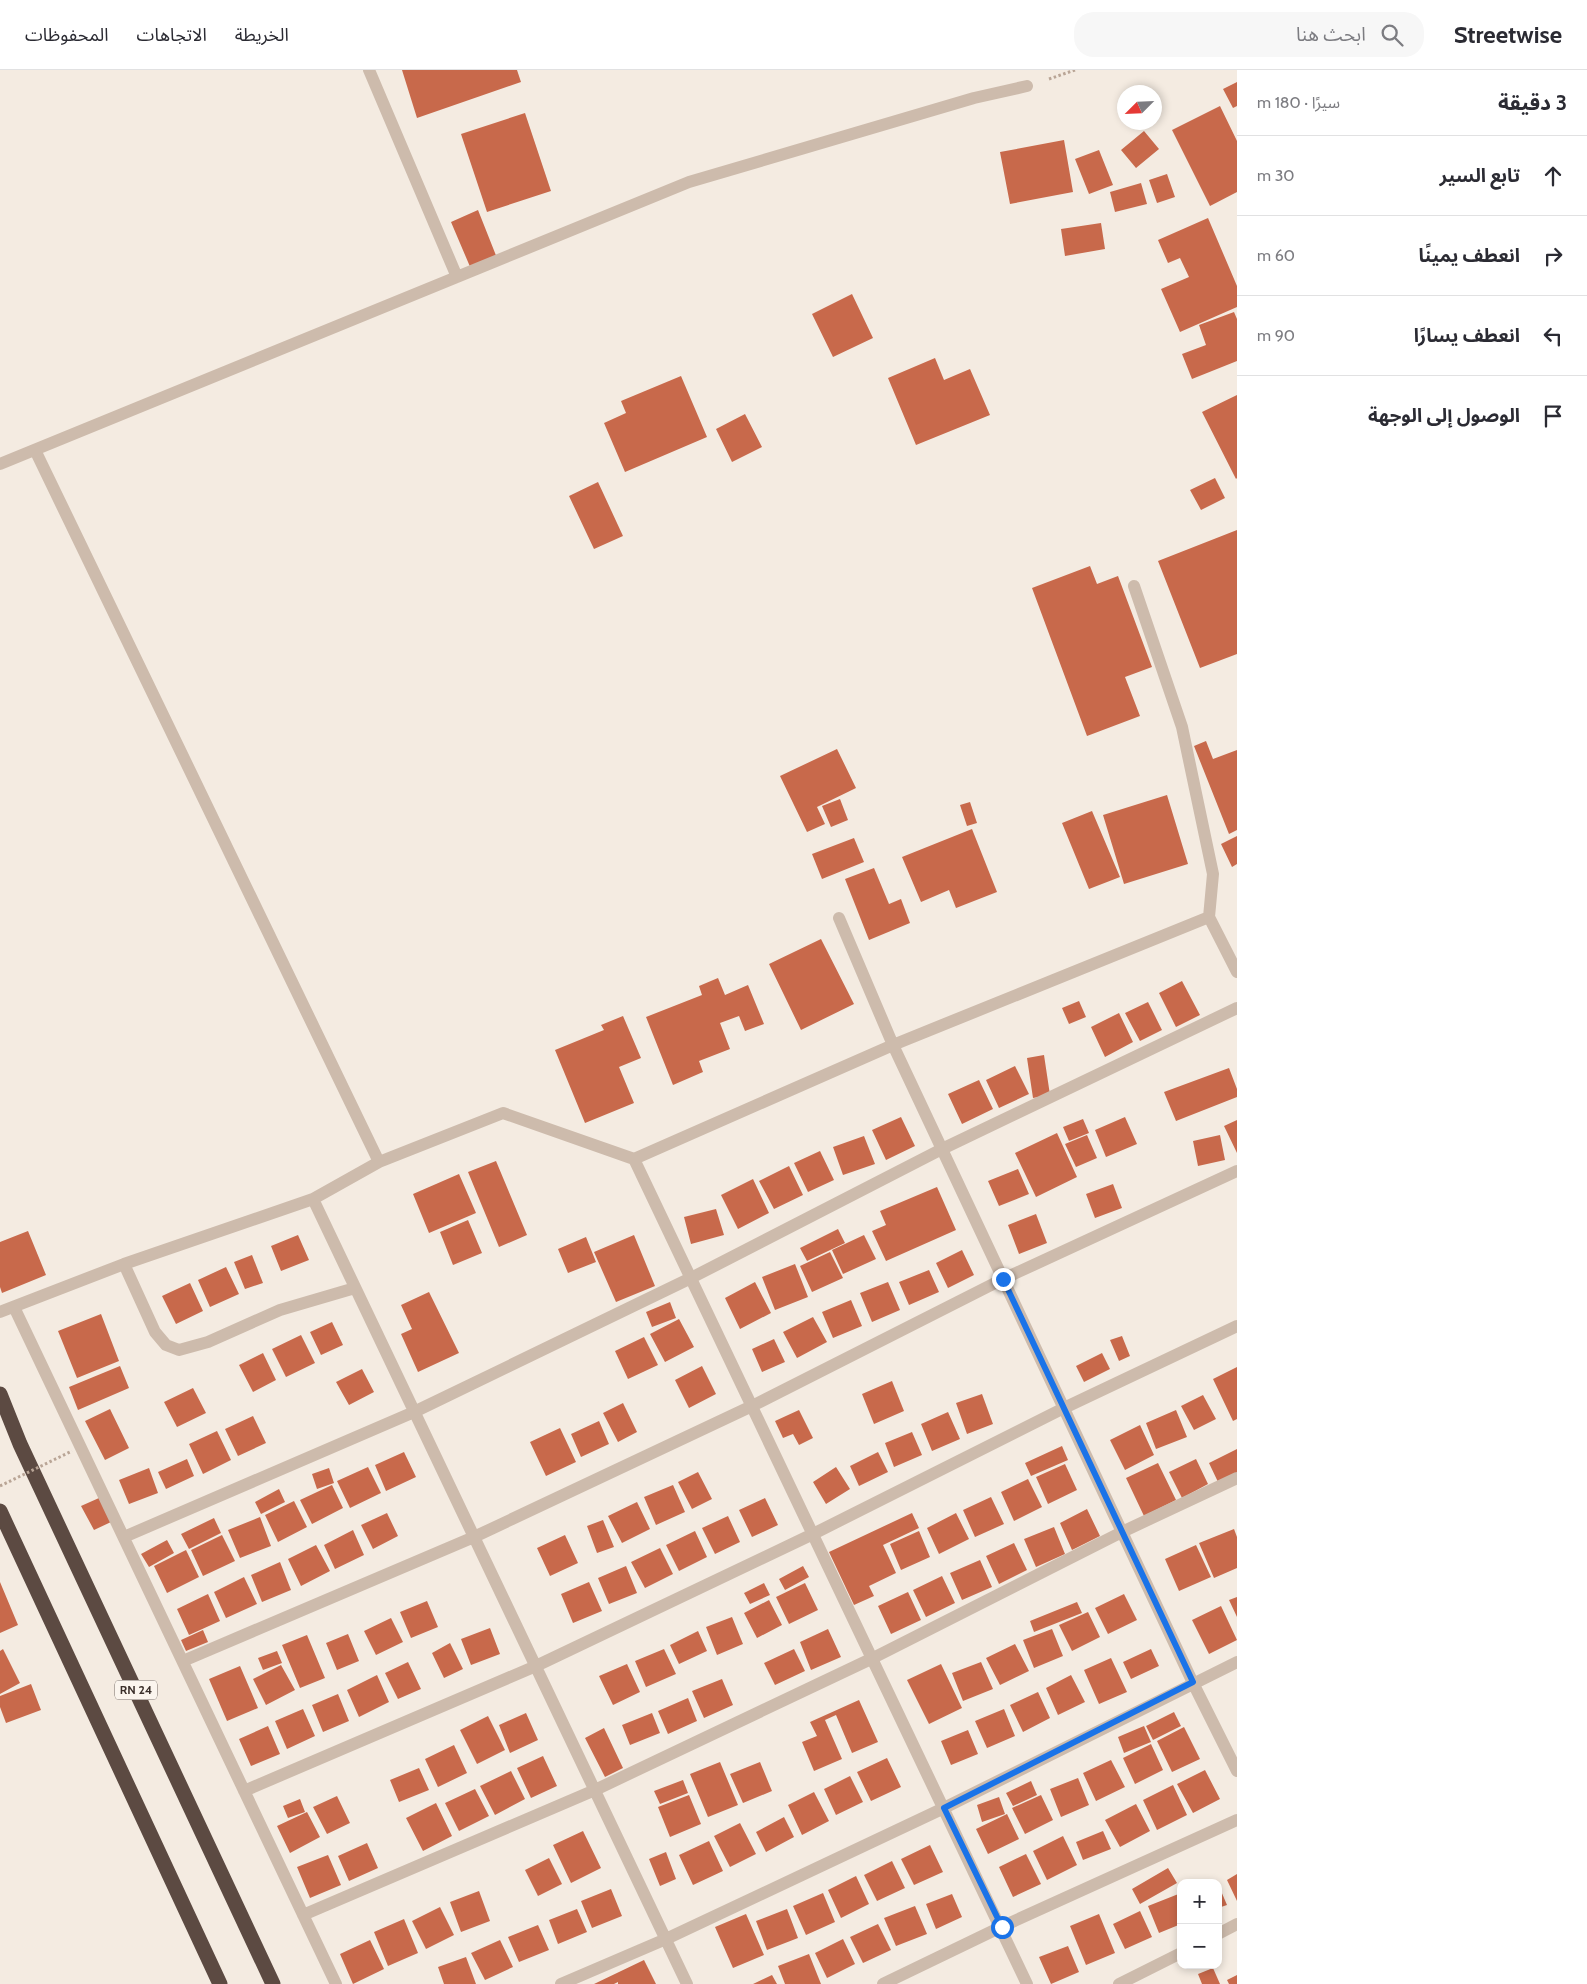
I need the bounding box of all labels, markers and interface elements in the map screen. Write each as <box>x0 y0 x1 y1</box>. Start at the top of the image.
search box <box>1074 12 1424 57</box>
text: Streetwise <box>1454 20 1562 49</box>
icon: search <box>1378 21 1406 49</box>
text: ابحث هنا <box>1296 23 1366 46</box>
text: المحفوظات <box>25 24 109 46</box>
text: الاتجاهات <box>137 24 207 46</box>
text: الخريطة <box>235 24 289 46</box>
north arrow <box>1117 85 1162 130</box>
text: 3 دقيقة <box>1498 90 1567 115</box>
text: سيرًا · 180 m <box>1257 93 1340 112</box>
icon: ahead <box>1539 162 1567 190</box>
text: تابع السير <box>1439 164 1520 187</box>
text: 30 m <box>1257 166 1294 185</box>
icon: right <box>1539 242 1567 270</box>
text: انعطف يمينًا <box>1419 244 1520 267</box>
text: 60 m <box>1257 246 1295 265</box>
icon: left <box>1539 322 1567 350</box>
text: انعطف يسارًا <box>1414 324 1520 347</box>
text: 90 m <box>1257 326 1295 345</box>
icon: arrive <box>1539 402 1567 430</box>
text: الوصول إلى الوجهة <box>1368 404 1520 427</box>
route end <box>992 1268 1015 1291</box>
road number: RN 24 <box>115 1680 157 1700</box>
map controls <box>1177 1879 1222 1969</box>
button: + <box>1177 1879 1222 1924</box>
route start <box>991 1916 1014 1939</box>
button: − <box>1177 1924 1222 1969</box>

